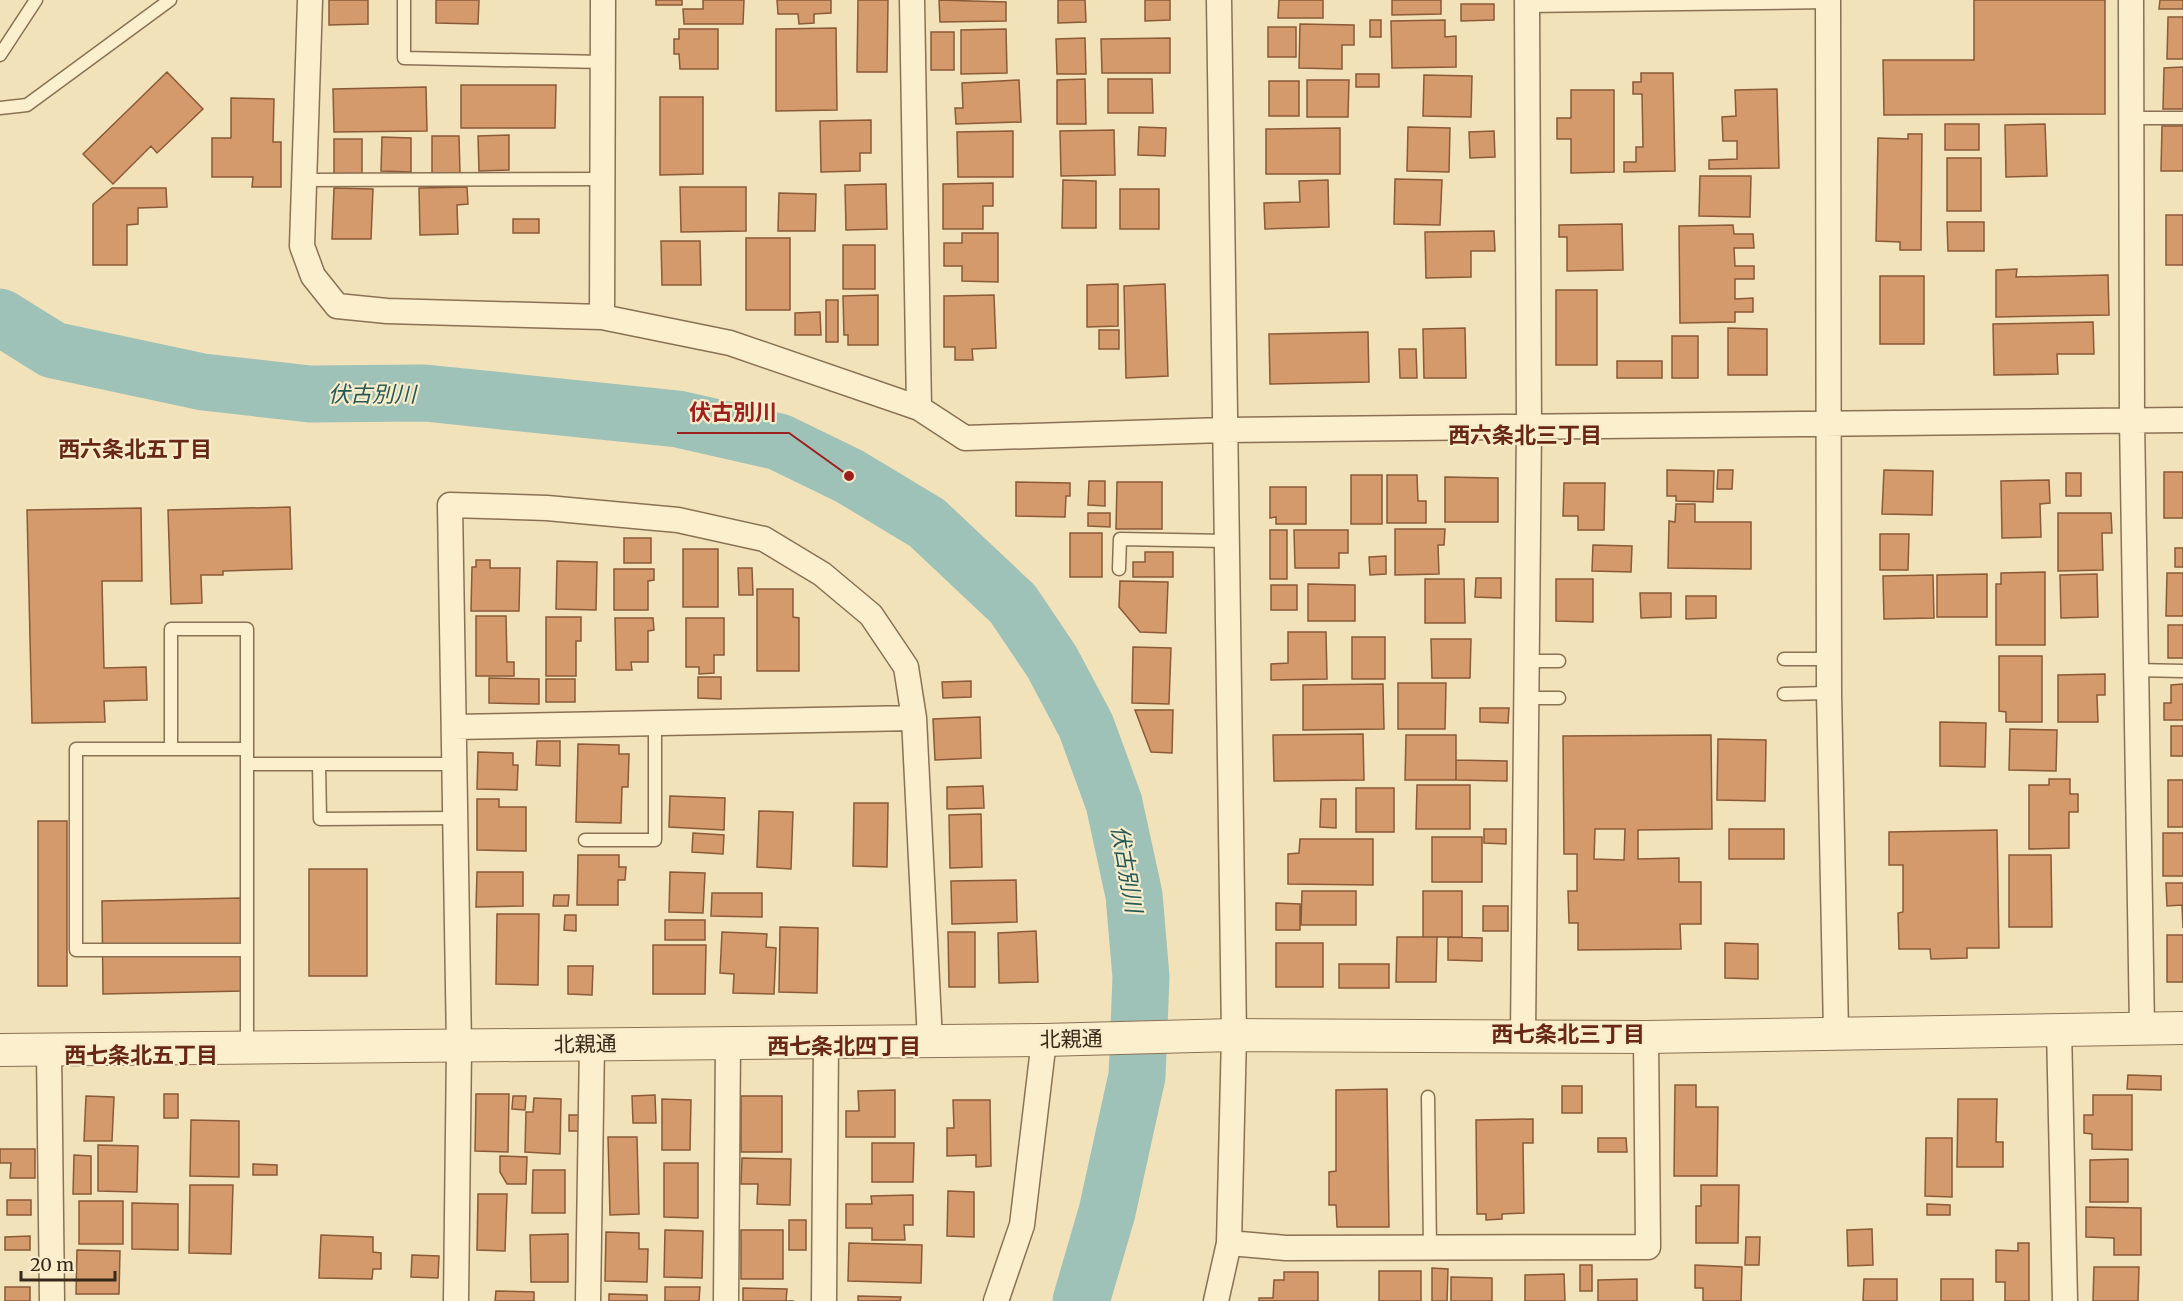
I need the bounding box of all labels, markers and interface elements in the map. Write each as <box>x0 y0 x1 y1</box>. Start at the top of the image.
water label: 伏古別川 <box>328 380 418 408</box>
callout: 伏古別川 <box>677 393 789 433</box>
text: 伏古別川 <box>689 398 777 426</box>
district label: 西六条北三丁目 <box>1448 421 1602 449</box>
district label: 西六条北五丁目 <box>58 435 212 463</box>
water label: 伏古別川 <box>1106 823 1149 917</box>
district label: 西七条北三丁目 <box>1491 1020 1645 1048</box>
street label: 北親通 <box>1039 1025 1103 1053</box>
street label: 北親通 <box>553 1030 617 1058</box>
district label: 西七条北四丁目 <box>767 1032 921 1060</box>
district label: 西七条北五丁目 <box>64 1041 218 1069</box>
scale bar <box>21 1244 116 1282</box>
text: 20 m <box>30 1253 74 1276</box>

